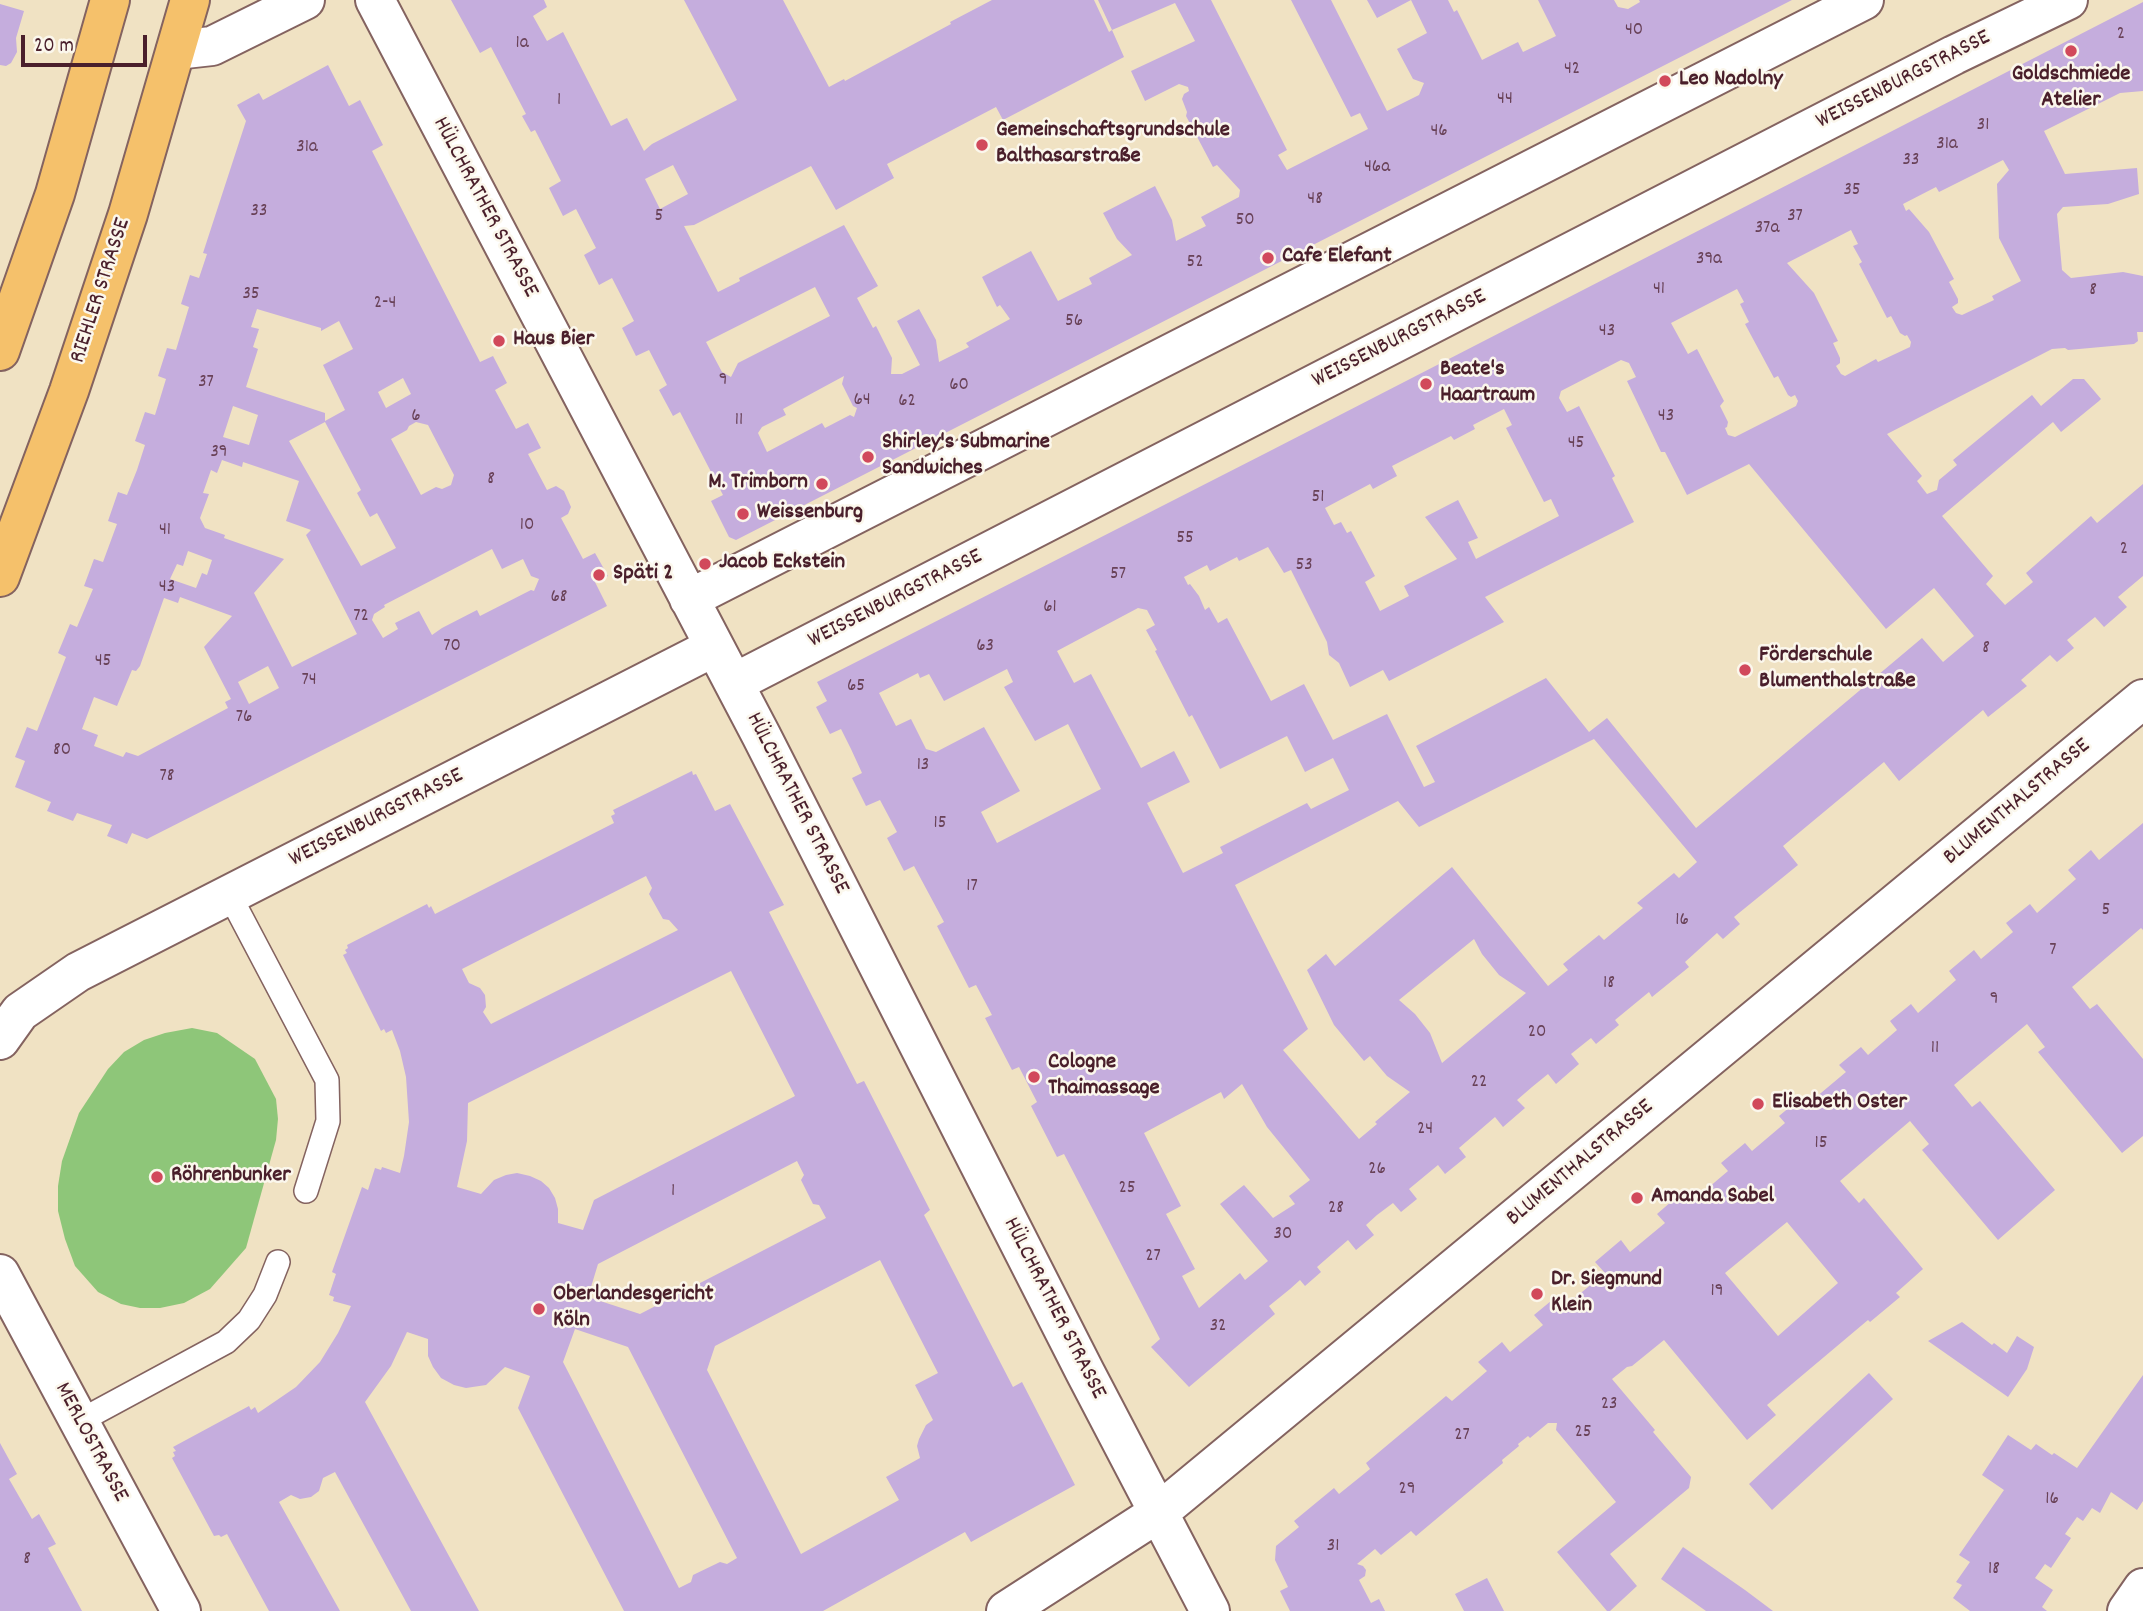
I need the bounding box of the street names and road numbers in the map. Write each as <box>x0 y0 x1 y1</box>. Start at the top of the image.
street label: WEISSENBURGSTRASSE <box>1812 25 1996 137</box>
street label: HÜLCHRATHER STRASSE <box>425 113 543 303</box>
street label: RIEHLER STRASSE <box>66 215 138 367</box>
street label: WEISSENBURGSTRASSE <box>1308 284 1492 396</box>
street label: WEISSENBURGSTRASSE <box>804 544 988 656</box>
street label: HÜLCHRATHER STRASSE <box>738 709 854 899</box>
street label: BLUMENTHALSTRASSE <box>1939 733 2097 873</box>
street label: WEISSENBURGSTRASSE <box>285 763 469 875</box>
street label: BLUMENTHALSTRASSE <box>1502 1094 1660 1234</box>
street label: HÜLCHRATHER STRASSE <box>995 1214 1111 1404</box>
street label: MERLOSTRASSE <box>47 1378 133 1508</box>

